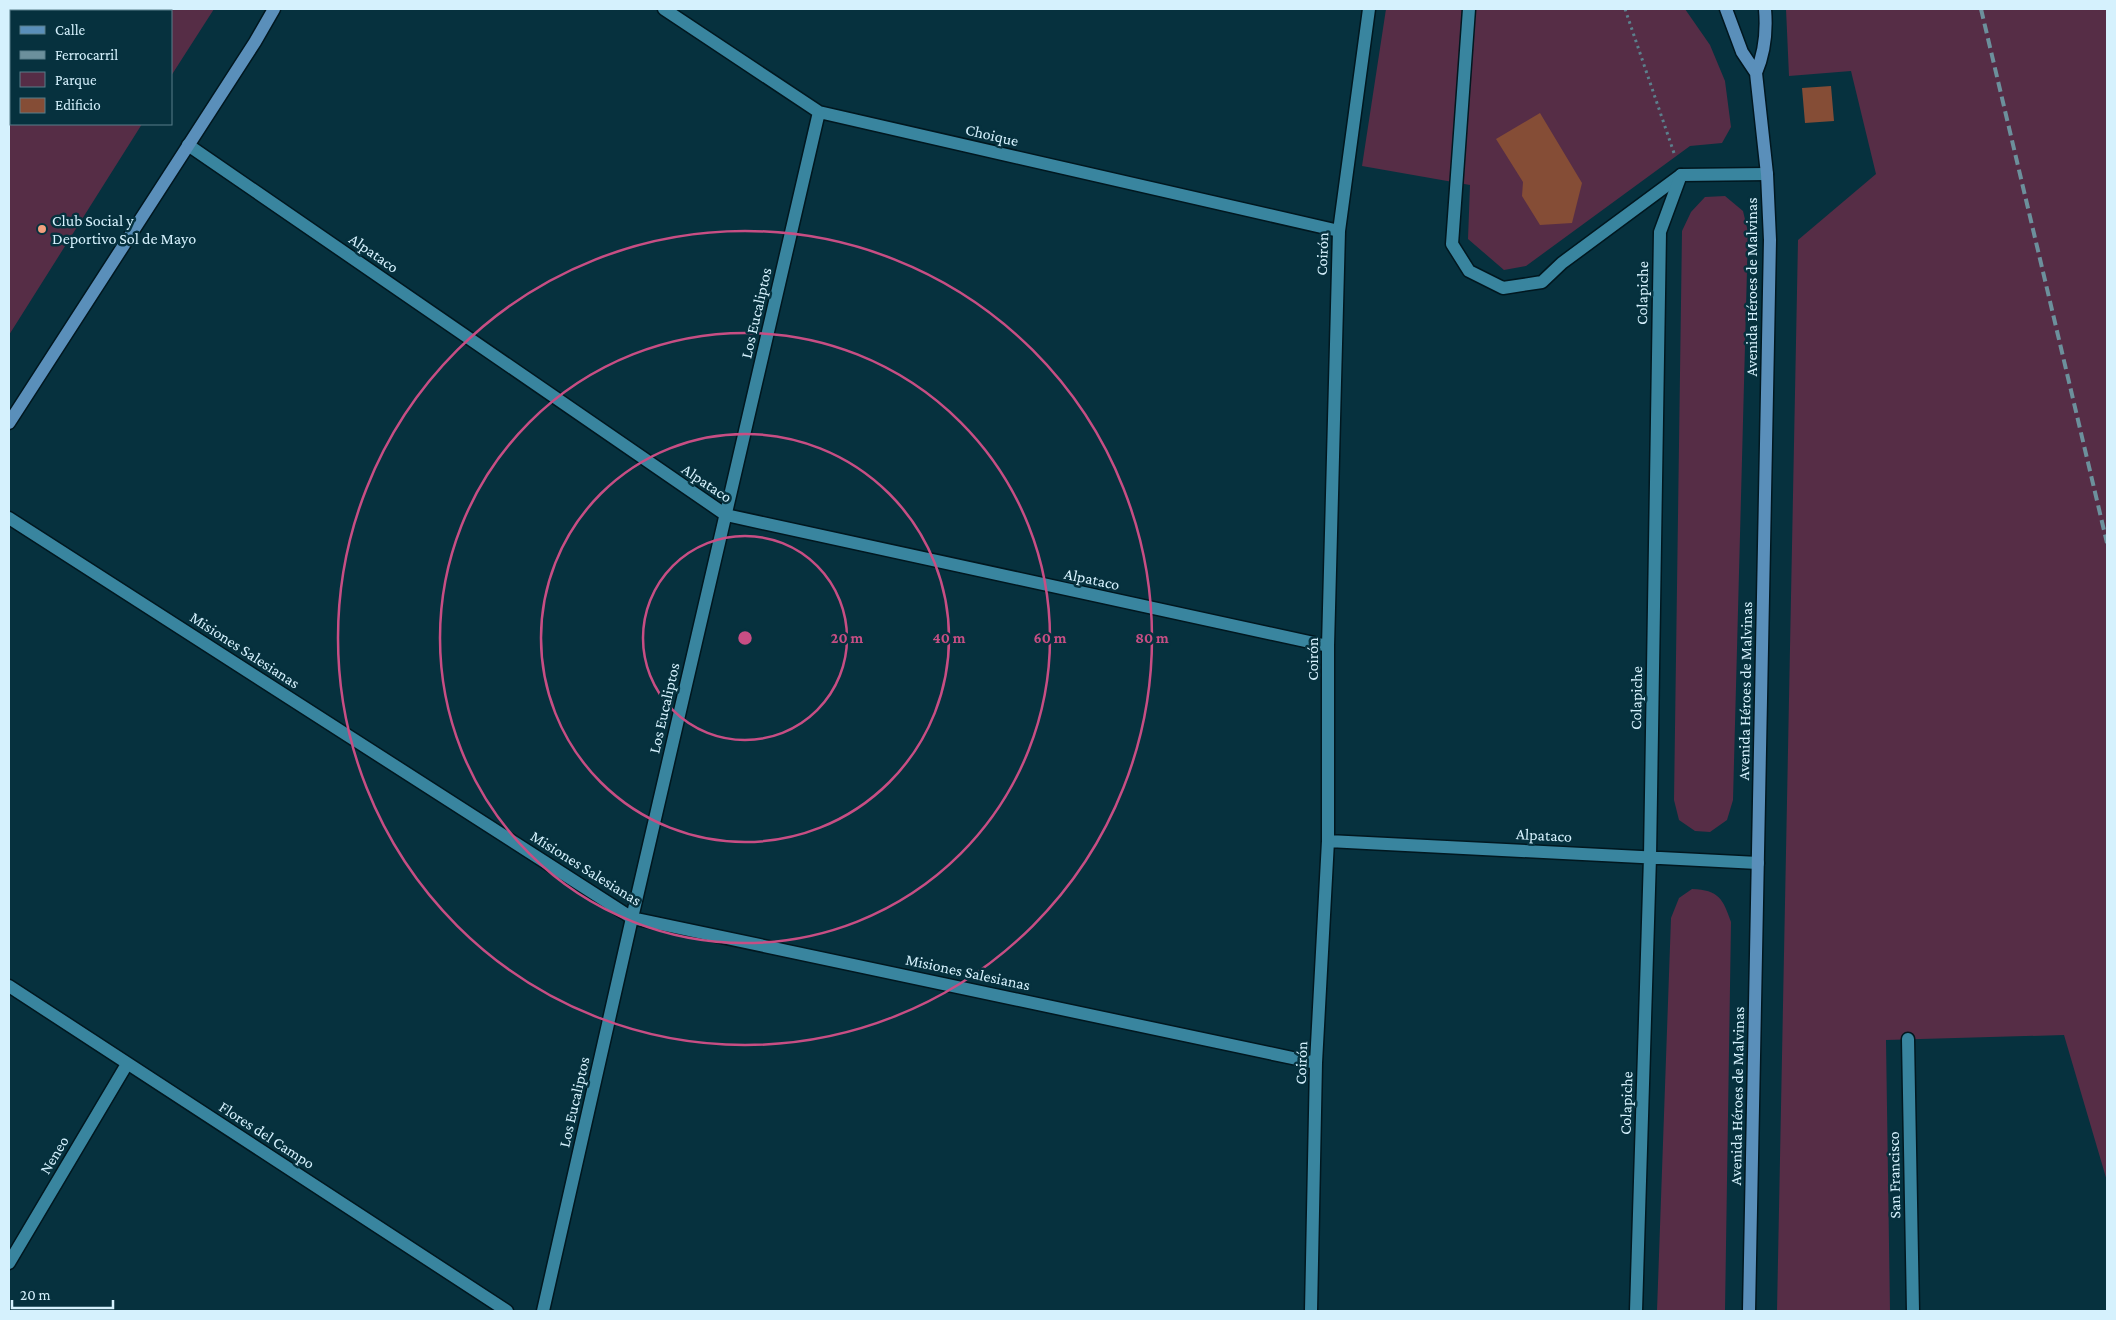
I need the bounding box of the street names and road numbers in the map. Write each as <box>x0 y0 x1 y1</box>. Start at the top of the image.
street label: Choique <box>964 121 1020 150</box>
street label: Avenida Héroes de Malvinas <box>1743 198 1760 376</box>
street label: Alpataco <box>346 230 402 277</box>
street label: Coirón <box>1313 232 1331 276</box>
street label: Colapiche <box>1633 261 1652 325</box>
street label: Los Eucaliptos <box>737 266 776 360</box>
street label: Alpataco <box>678 460 735 507</box>
street label: Alpataco <box>1063 565 1121 594</box>
street label: Avenida Héroes de Malvinas <box>1735 601 1755 781</box>
street label: Misiones Salesianas <box>187 608 303 692</box>
street label: Coirón <box>1304 637 1321 681</box>
street label: Los Eucaliptos <box>645 661 684 755</box>
street label: Colapiche <box>1627 666 1646 730</box>
street label: Alpataco <box>1515 825 1573 846</box>
street label: Misiones Salesianas <box>528 827 644 909</box>
street label: Misiones Salesianas <box>904 950 1032 994</box>
street label: Avenida Héroes de Malvinas <box>1727 1006 1747 1186</box>
street label: Coirón <box>1292 1041 1310 1085</box>
street label: Los Eucaliptos <box>555 1055 594 1149</box>
street label: Colapiche <box>1616 1071 1637 1135</box>
street label: Flores del Campo <box>216 1098 318 1173</box>
street label: San Francisco <box>1885 1131 1903 1219</box>
street label: Neneo <box>36 1133 72 1177</box>

